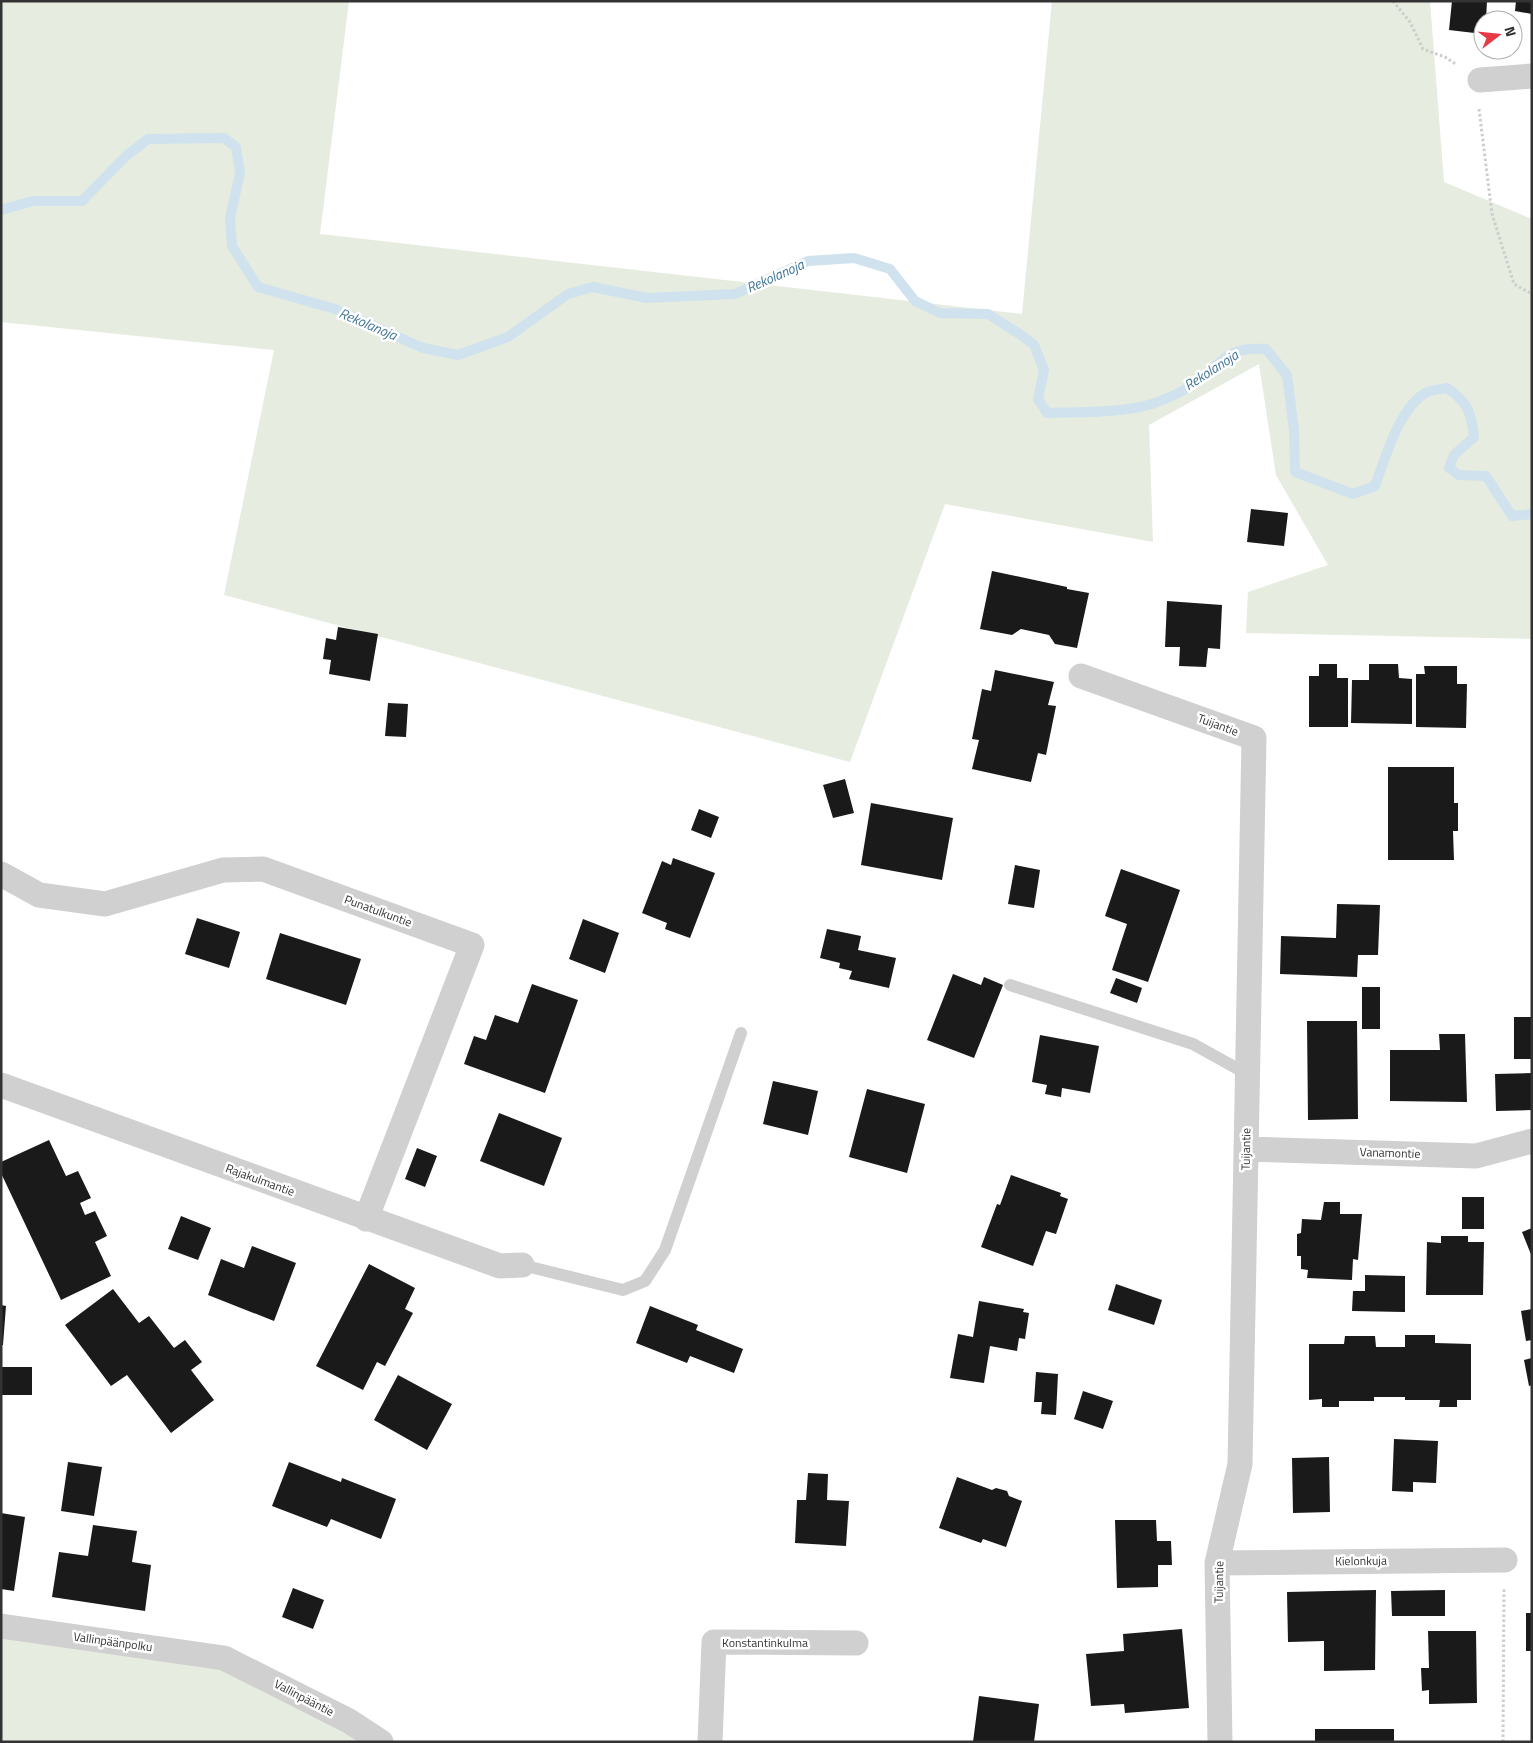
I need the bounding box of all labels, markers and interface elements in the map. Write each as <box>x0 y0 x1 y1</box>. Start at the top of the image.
north arrow <box>1473 10 1523 60</box>
text: N <box>1500 24 1522 39</box>
water label: Rekolanoja <box>743 253 808 298</box>
water label: Rekolanoja <box>336 302 401 346</box>
water label: Rekolanoja <box>1179 344 1243 395</box>
street label: Tuijantie <box>1195 708 1241 741</box>
street label: Punatulkuntie <box>342 890 415 932</box>
street label: Tuijantie <box>1236 1128 1255 1170</box>
street label: Vanamontie <box>1359 1142 1421 1163</box>
street label: Rajakulmantie <box>223 1158 297 1201</box>
street label: Kielonkuja <box>1335 1551 1387 1570</box>
street label: Tuijantie <box>1209 1561 1228 1603</box>
street label: Vallinpäänpolku <box>72 1627 154 1656</box>
street label: Konstantinkulma <box>722 1633 808 1652</box>
street label: Vallinpääntie <box>271 1674 337 1721</box>

